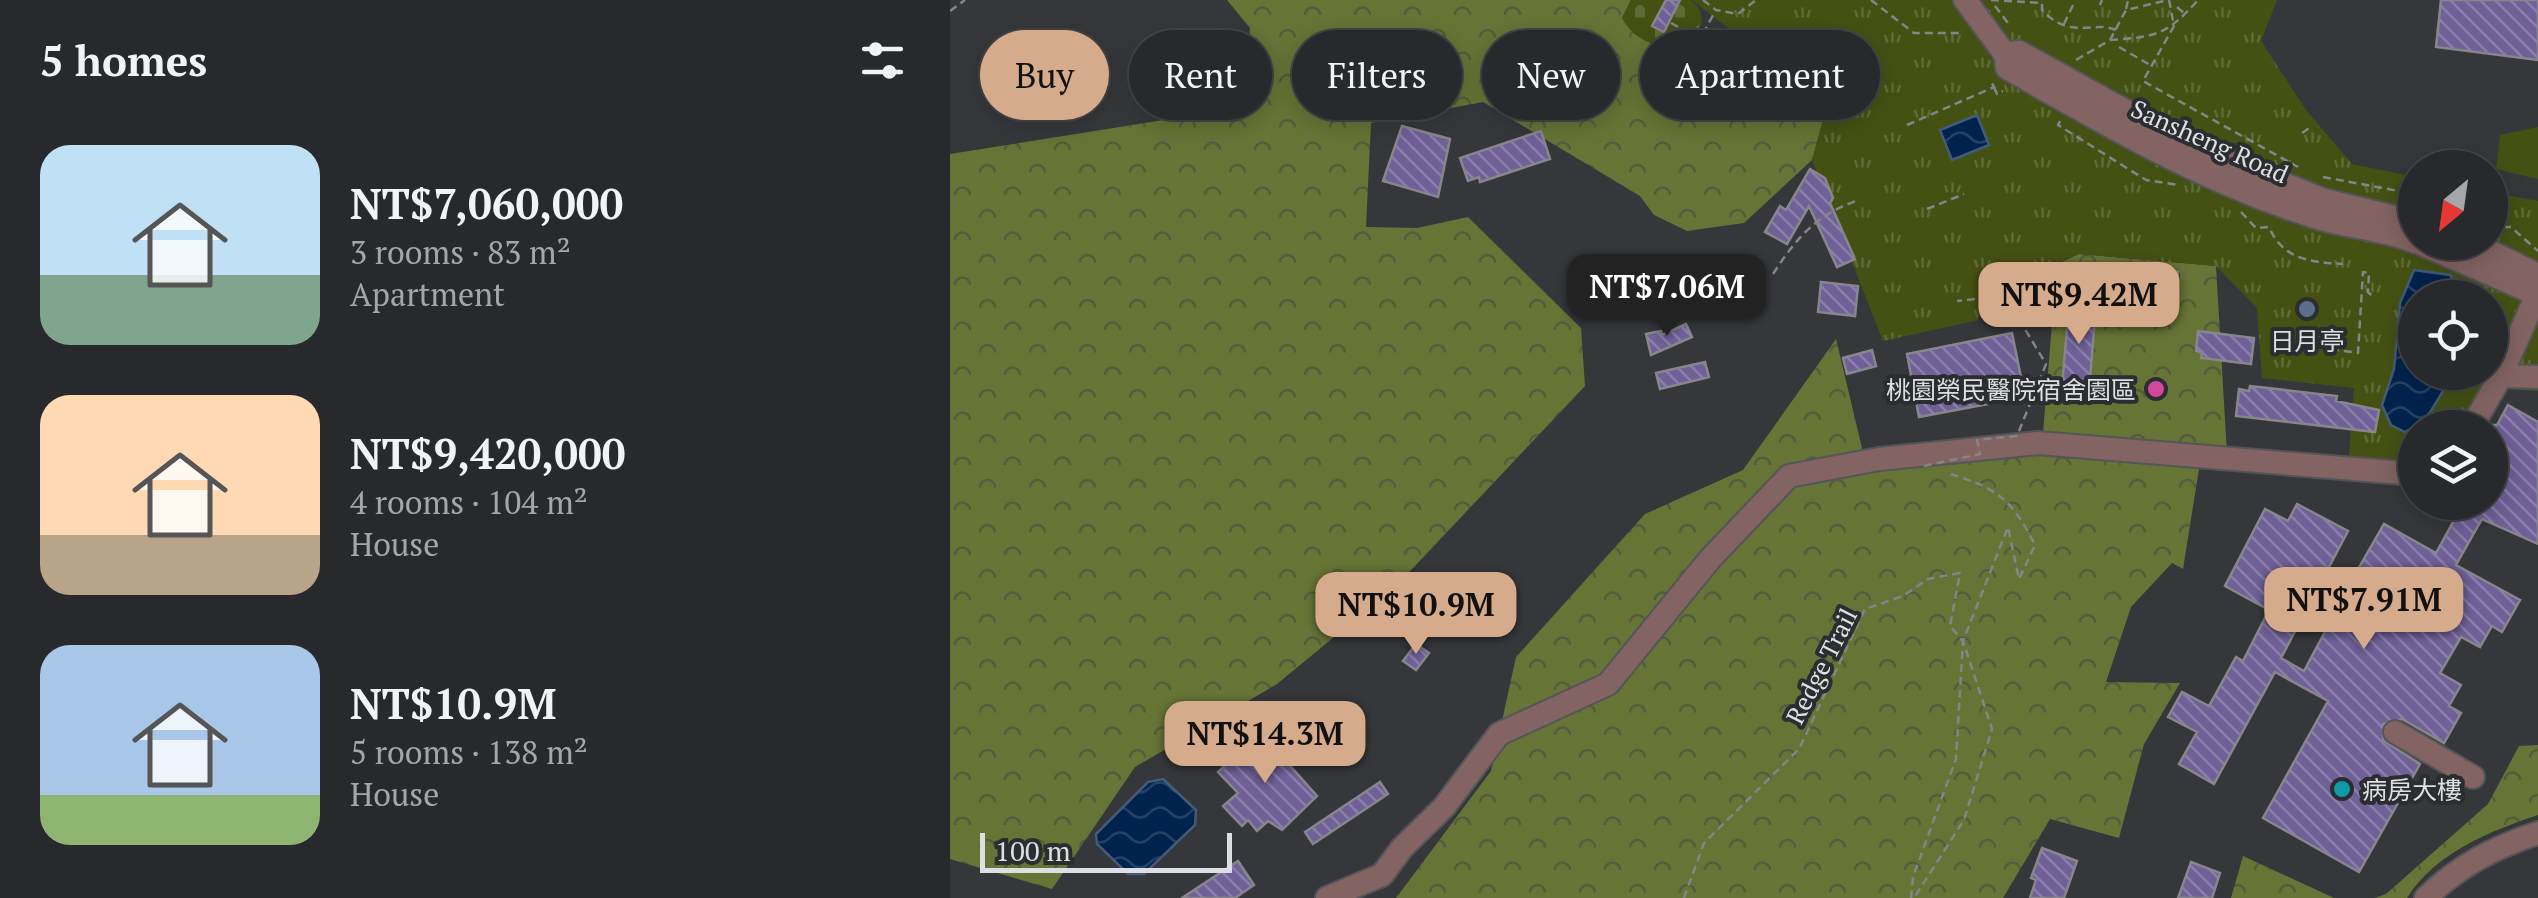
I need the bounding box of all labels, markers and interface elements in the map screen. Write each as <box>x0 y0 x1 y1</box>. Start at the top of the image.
chip: Buy <box>980 30 1109 120</box>
chip: Rent <box>1129 30 1272 120</box>
chip: Filters <box>1292 30 1462 120</box>
chip: New <box>1482 30 1620 120</box>
chip: Apartment <box>1640 30 1880 120</box>
text: 5 homes <box>40 32 207 88</box>
icon: filters <box>855 33 910 88</box>
street label: Sansheng Road <box>2126 92 2294 190</box>
north arrow <box>2398 150 2508 260</box>
map controls <box>2398 150 2508 520</box>
text: NT$7,060,000 <box>350 175 623 231</box>
icon: home <box>120 185 240 305</box>
text: 3 rooms · 83 m² <box>350 231 571 273</box>
pin: NT$7.06M <box>1564 254 1770 339</box>
pin: NT$9.42M <box>1976 262 2182 347</box>
text: NT$7.06M <box>1589 265 1745 307</box>
text: Apartment <box>350 273 505 315</box>
text: NT$9.42M <box>2000 273 2158 315</box>
button: locate <box>2398 280 2508 390</box>
marker: 日月亭 <box>2296 298 2318 320</box>
place label: 日月亭 <box>2269 324 2345 357</box>
place label: 桃園榮民醫院宿舍園區 <box>1886 373 2136 406</box>
marker: 桃園榮民醫院宿舍園區 <box>2145 378 2167 400</box>
button: layers <box>2398 410 2508 520</box>
text: NT$9,420,000 <box>350 425 625 481</box>
icon: home <box>120 435 240 555</box>
text: 4 rooms · 104 m² <box>350 481 588 523</box>
text: House <box>350 523 439 565</box>
pin: NT$7.91M <box>2261 567 2467 652</box>
pin: NT$10.9M <box>1313 572 1519 657</box>
text: NT$7.91M <box>2286 578 2442 620</box>
text: NT$10.9M <box>1337 583 1495 625</box>
street label: Redge Trail <box>1778 603 1864 729</box>
text: NT$10.9M <box>350 675 556 731</box>
icon: home <box>120 685 240 805</box>
pin: NT$14.3M <box>1162 701 1368 786</box>
text: NT$14.3M <box>1186 712 1344 754</box>
text: 5 rooms · 138 m² <box>350 731 588 773</box>
text: House <box>350 773 439 815</box>
place label: 病房大樓 <box>2362 773 2462 806</box>
marker: 病房大樓 <box>2331 778 2353 800</box>
scale bar <box>980 828 1232 872</box>
text: 100 m <box>995 832 1071 869</box>

